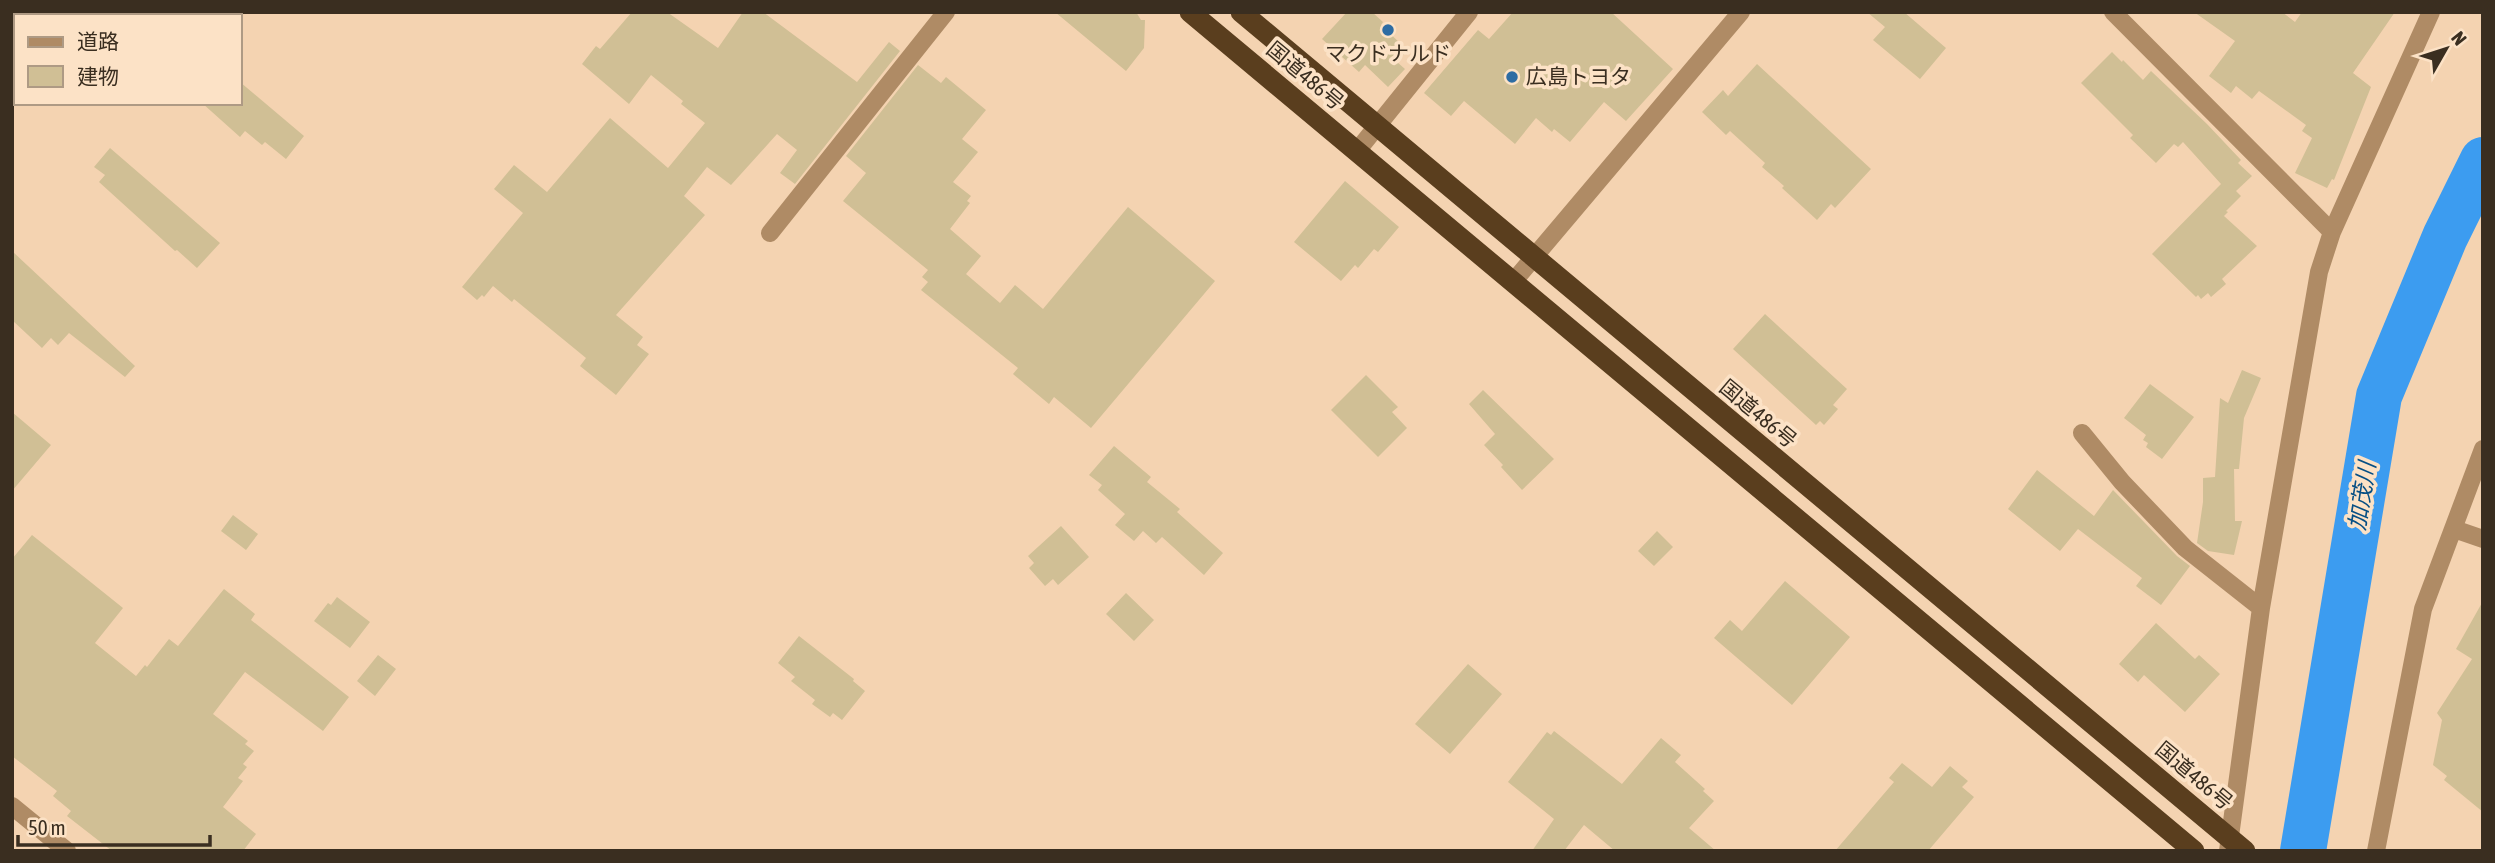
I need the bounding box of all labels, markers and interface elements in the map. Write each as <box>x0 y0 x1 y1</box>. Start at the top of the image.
legend <box>14 14 242 105</box>
north arrow <box>2411 14 2481 84</box>
marker: マクドナルド <box>1380 22 1396 38</box>
text: N <box>2447 27 2471 50</box>
text: 道路 <box>77 29 119 53</box>
street label: 国道486号 <box>1262 36 1349 114</box>
place label: マクドナルド <box>1325 41 1451 65</box>
text: 建物 <box>77 64 119 88</box>
place label: 広島トヨタ <box>1526 64 1631 88</box>
marker: 広島トヨタ <box>1504 69 1520 85</box>
street label: 国道486号 <box>1715 374 1802 452</box>
water label: 加茂川 <box>2344 457 2381 532</box>
street label: 国道486号 <box>2151 736 2238 814</box>
scale bar <box>18 804 210 848</box>
text: 50 m <box>28 815 66 839</box>

